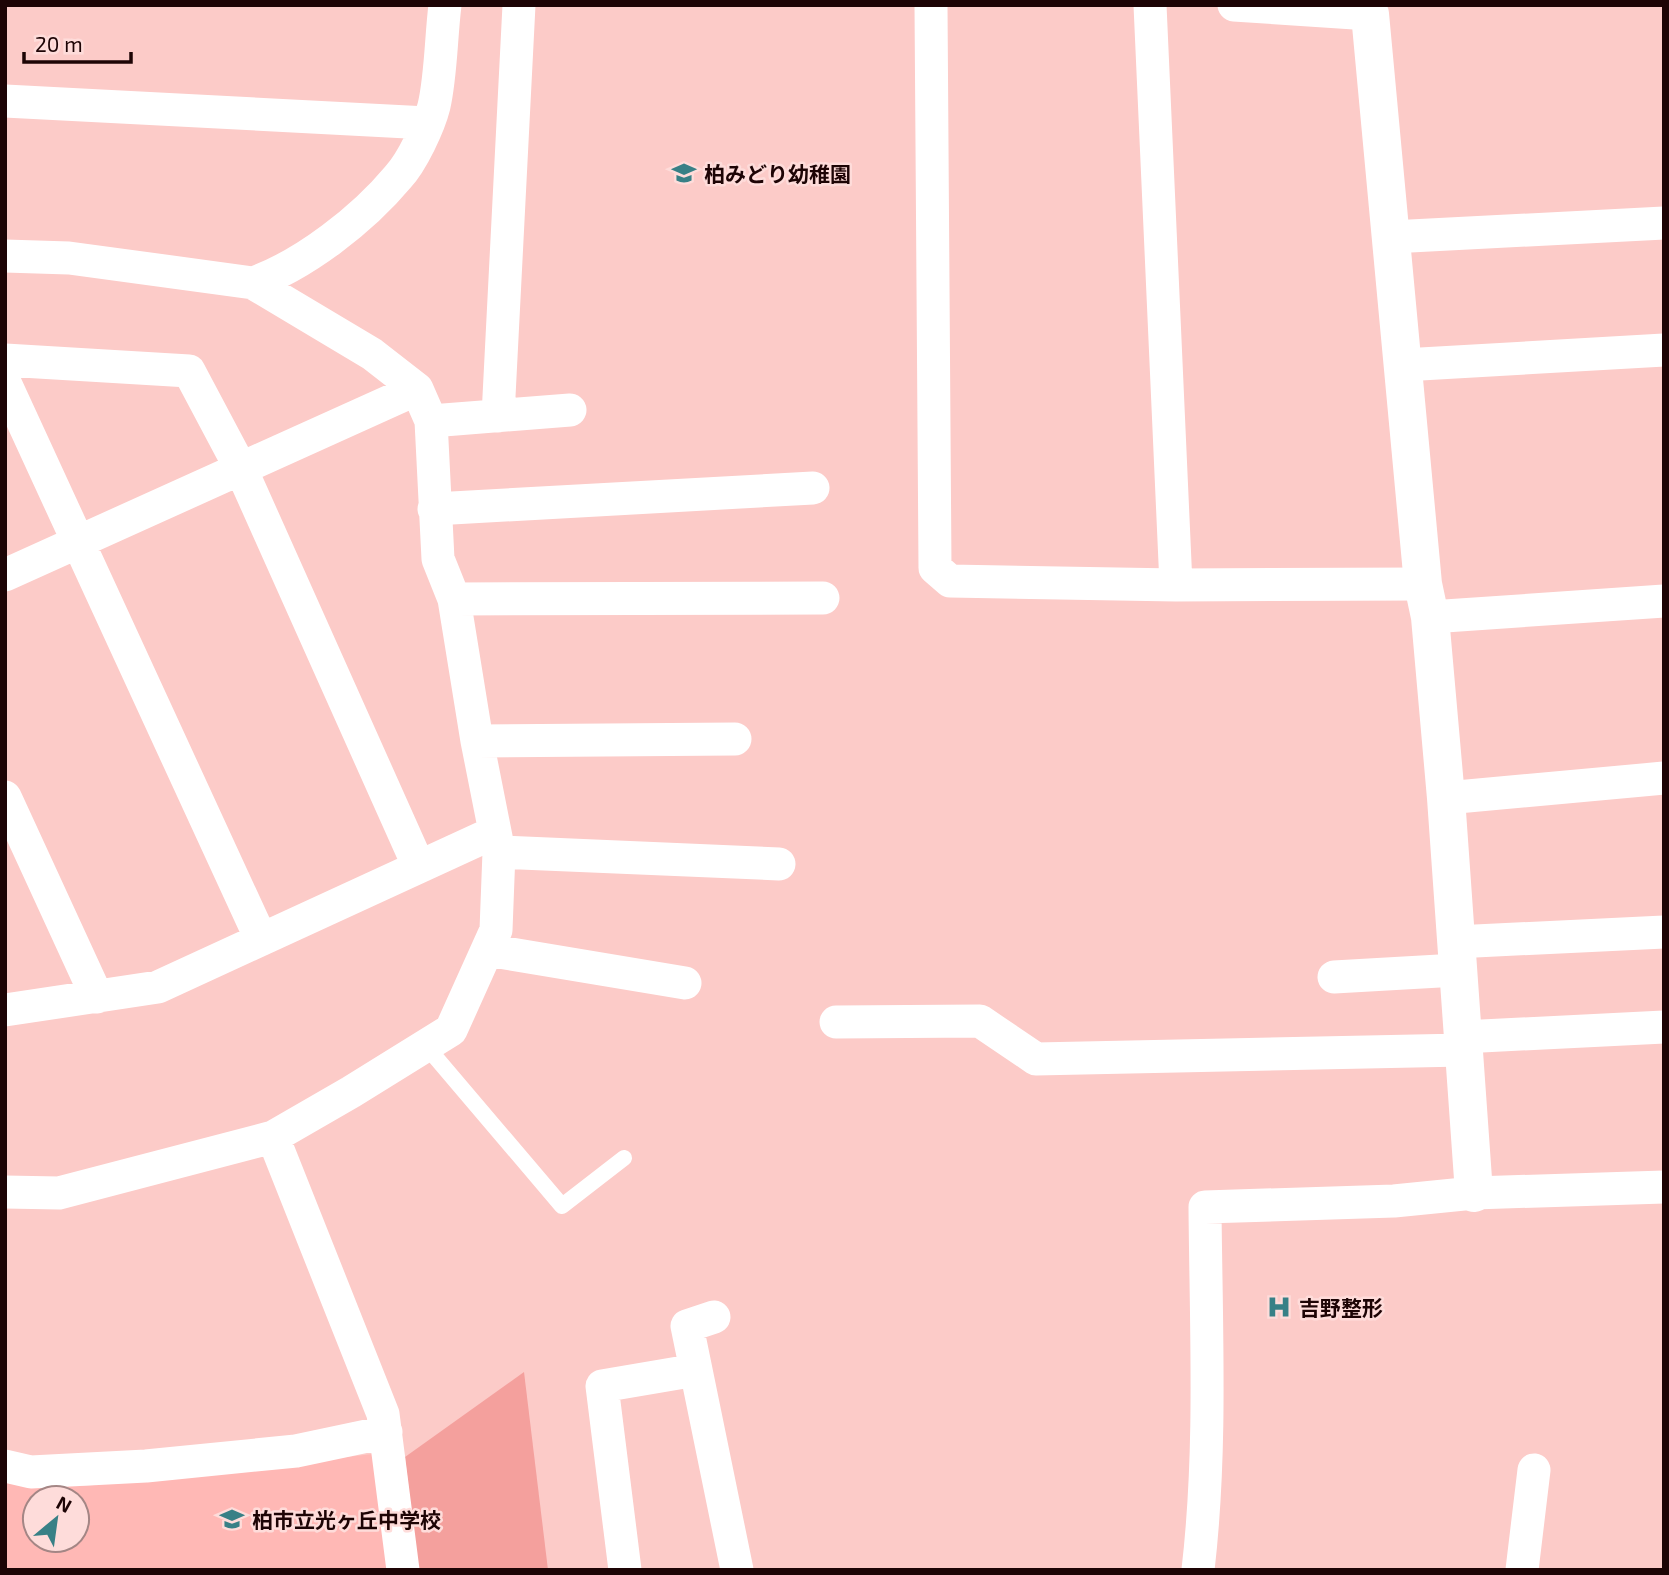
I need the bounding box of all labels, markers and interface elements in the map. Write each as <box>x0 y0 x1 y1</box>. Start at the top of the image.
scale bar <box>24 21 131 65</box>
text: 20 m <box>35 31 83 56</box>
school or university icon: 柏みどり幼稚園 <box>670 159 698 187</box>
place label: 柏みどり幼稚園 <box>704 161 851 186</box>
hospital icon: 吉野整形 <box>1265 1293 1293 1321</box>
place label: 吉野整形 <box>1299 1295 1383 1320</box>
north arrow <box>21 1484 91 1554</box>
text: N <box>53 1490 76 1517</box>
school or university icon: 柏市立光ヶ丘中学校 <box>218 1505 246 1533</box>
place label: 柏市立光ヶ丘中学校 <box>252 1507 441 1532</box>

